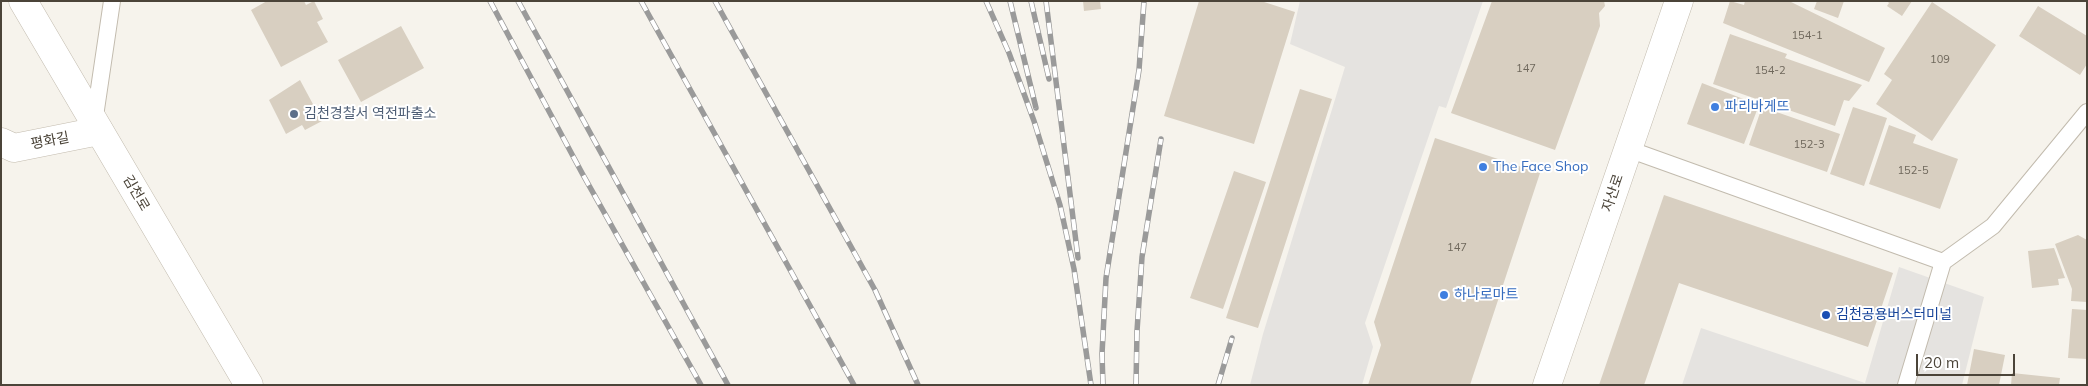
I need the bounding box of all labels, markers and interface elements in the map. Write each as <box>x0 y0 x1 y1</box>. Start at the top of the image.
house number: 154-1 <box>1791 29 1823 43</box>
house number: 109 <box>1930 53 1950 67</box>
house number: 147 <box>1516 62 1536 76</box>
house number: 154-2 <box>1754 64 1786 78</box>
place label: 파리바게뜨 <box>1725 99 1789 115</box>
marker: 파리바게뜨 <box>1709 101 1721 113</box>
place label: 김천경찰서 역전파출소 <box>304 106 436 122</box>
marker: 김천경찰서 역전파출소 <box>288 108 300 120</box>
street label: 평화길 <box>29 129 71 153</box>
house number: 152-3 <box>1793 138 1825 152</box>
place label: The Face Shop <box>1493 159 1588 175</box>
marker: The Face Shop <box>1477 161 1489 173</box>
house number: 152-5 <box>1897 164 1929 178</box>
street label: 김천로 <box>119 172 153 214</box>
street label: 자산로 <box>1599 172 1627 214</box>
house number: 147 <box>1447 241 1467 255</box>
place label: 하나로마트 <box>1454 287 1518 303</box>
marker: 하나로마트 <box>1438 289 1450 301</box>
place label: 김천공용버스터미널 <box>1836 307 1952 323</box>
marker: 김천공용버스터미널 <box>1820 309 1832 321</box>
scale bar <box>1918 344 2017 376</box>
text: 20 m <box>1924 353 1959 372</box>

